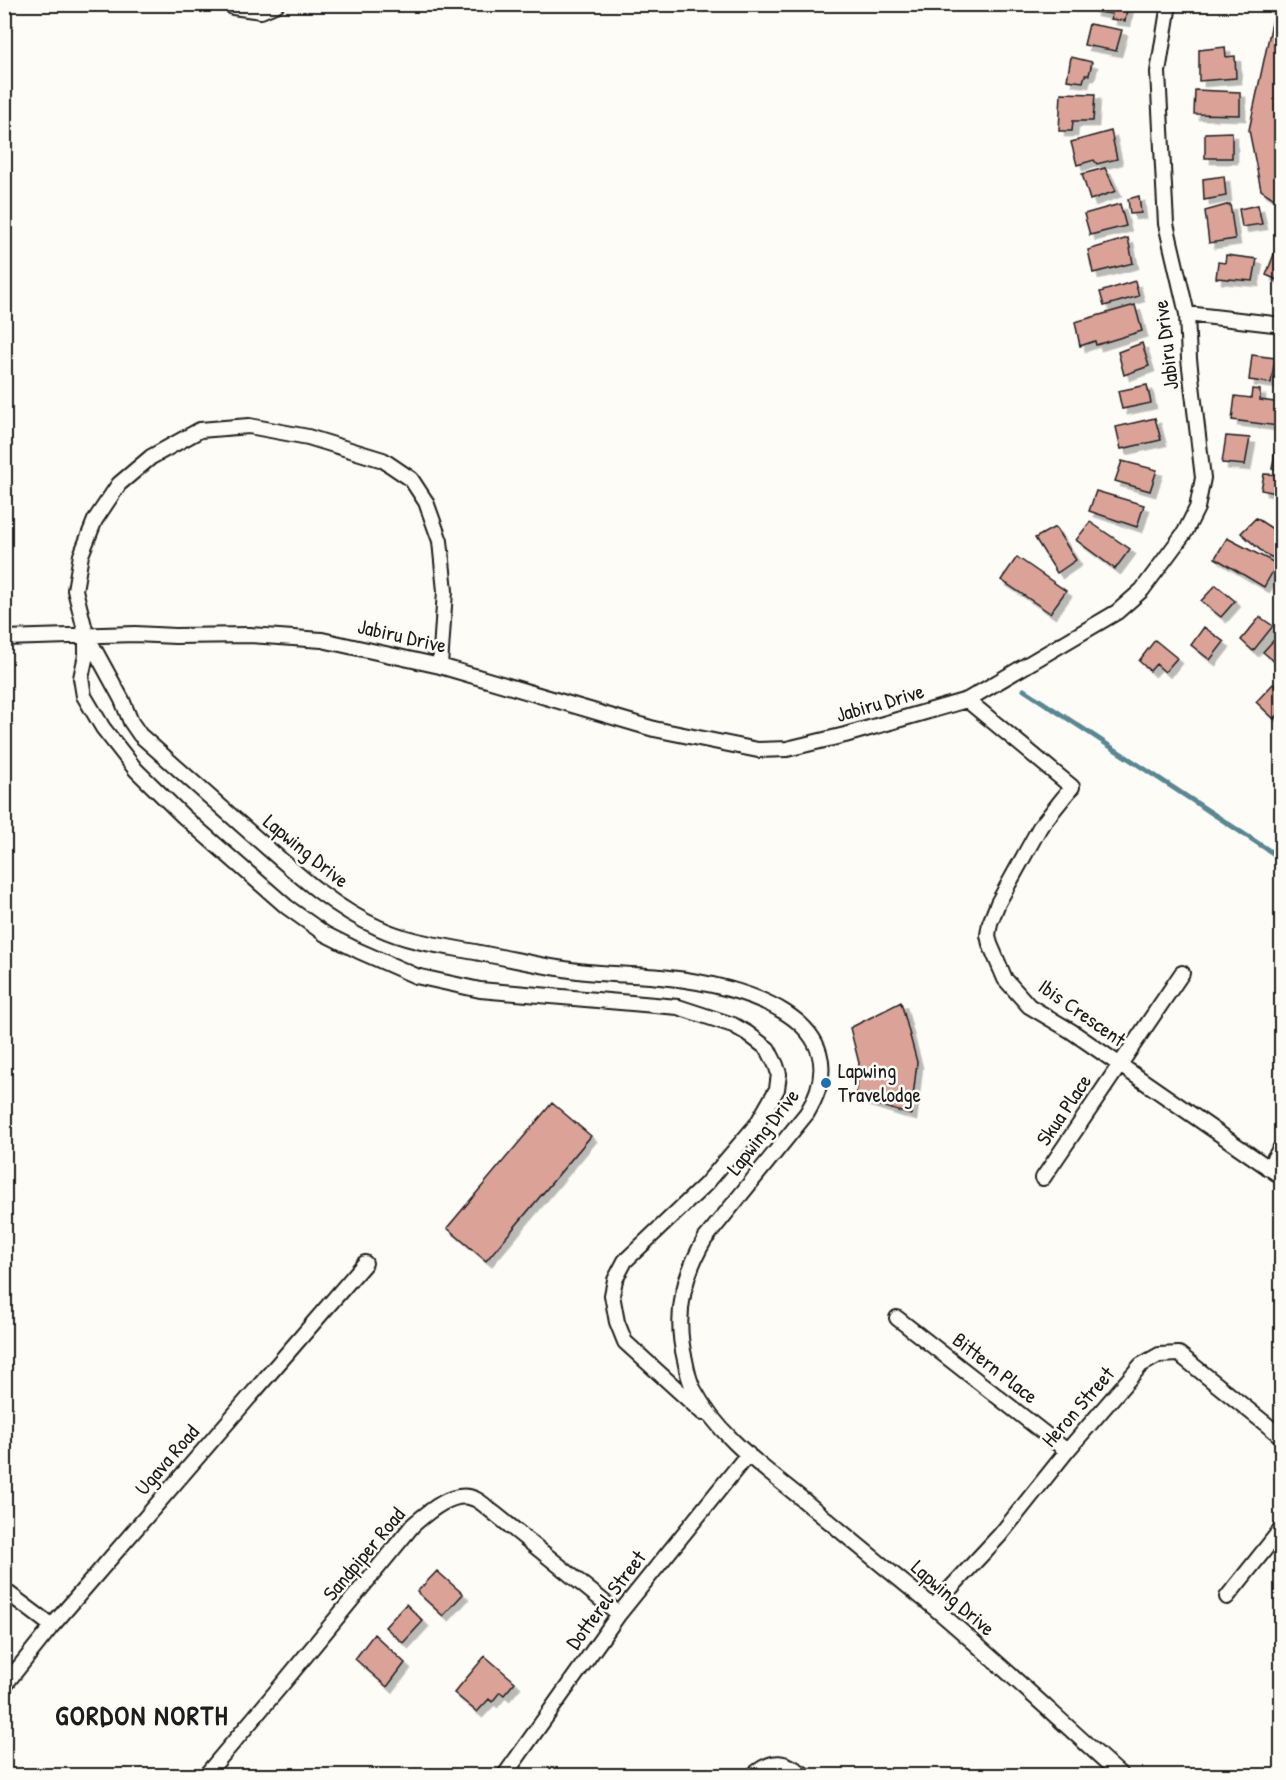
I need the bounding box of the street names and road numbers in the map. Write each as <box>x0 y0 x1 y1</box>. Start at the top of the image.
street label: Jabiru Drive <box>1146 299 1185 392</box>
street label: Jabiru Drive <box>355 611 449 660</box>
street label: Jabiru Drive <box>833 676 927 729</box>
street label: Lapwing Drive <box>257 807 355 894</box>
street label: Ibis Crescent <box>1033 972 1132 1054</box>
street label: Skua Place <box>1029 1068 1098 1151</box>
street label: Lapwing Drive <box>720 1082 806 1181</box>
street label: Bittern Place <box>947 1325 1044 1410</box>
street label: Heron Street <box>1035 1360 1121 1453</box>
street label: Ugava Road <box>128 1418 205 1501</box>
street label: Sandpiper Road <box>316 1501 411 1607</box>
street label: Dotterel Street <box>559 1544 653 1655</box>
street label: Lapwing Drive <box>905 1553 1002 1642</box>

